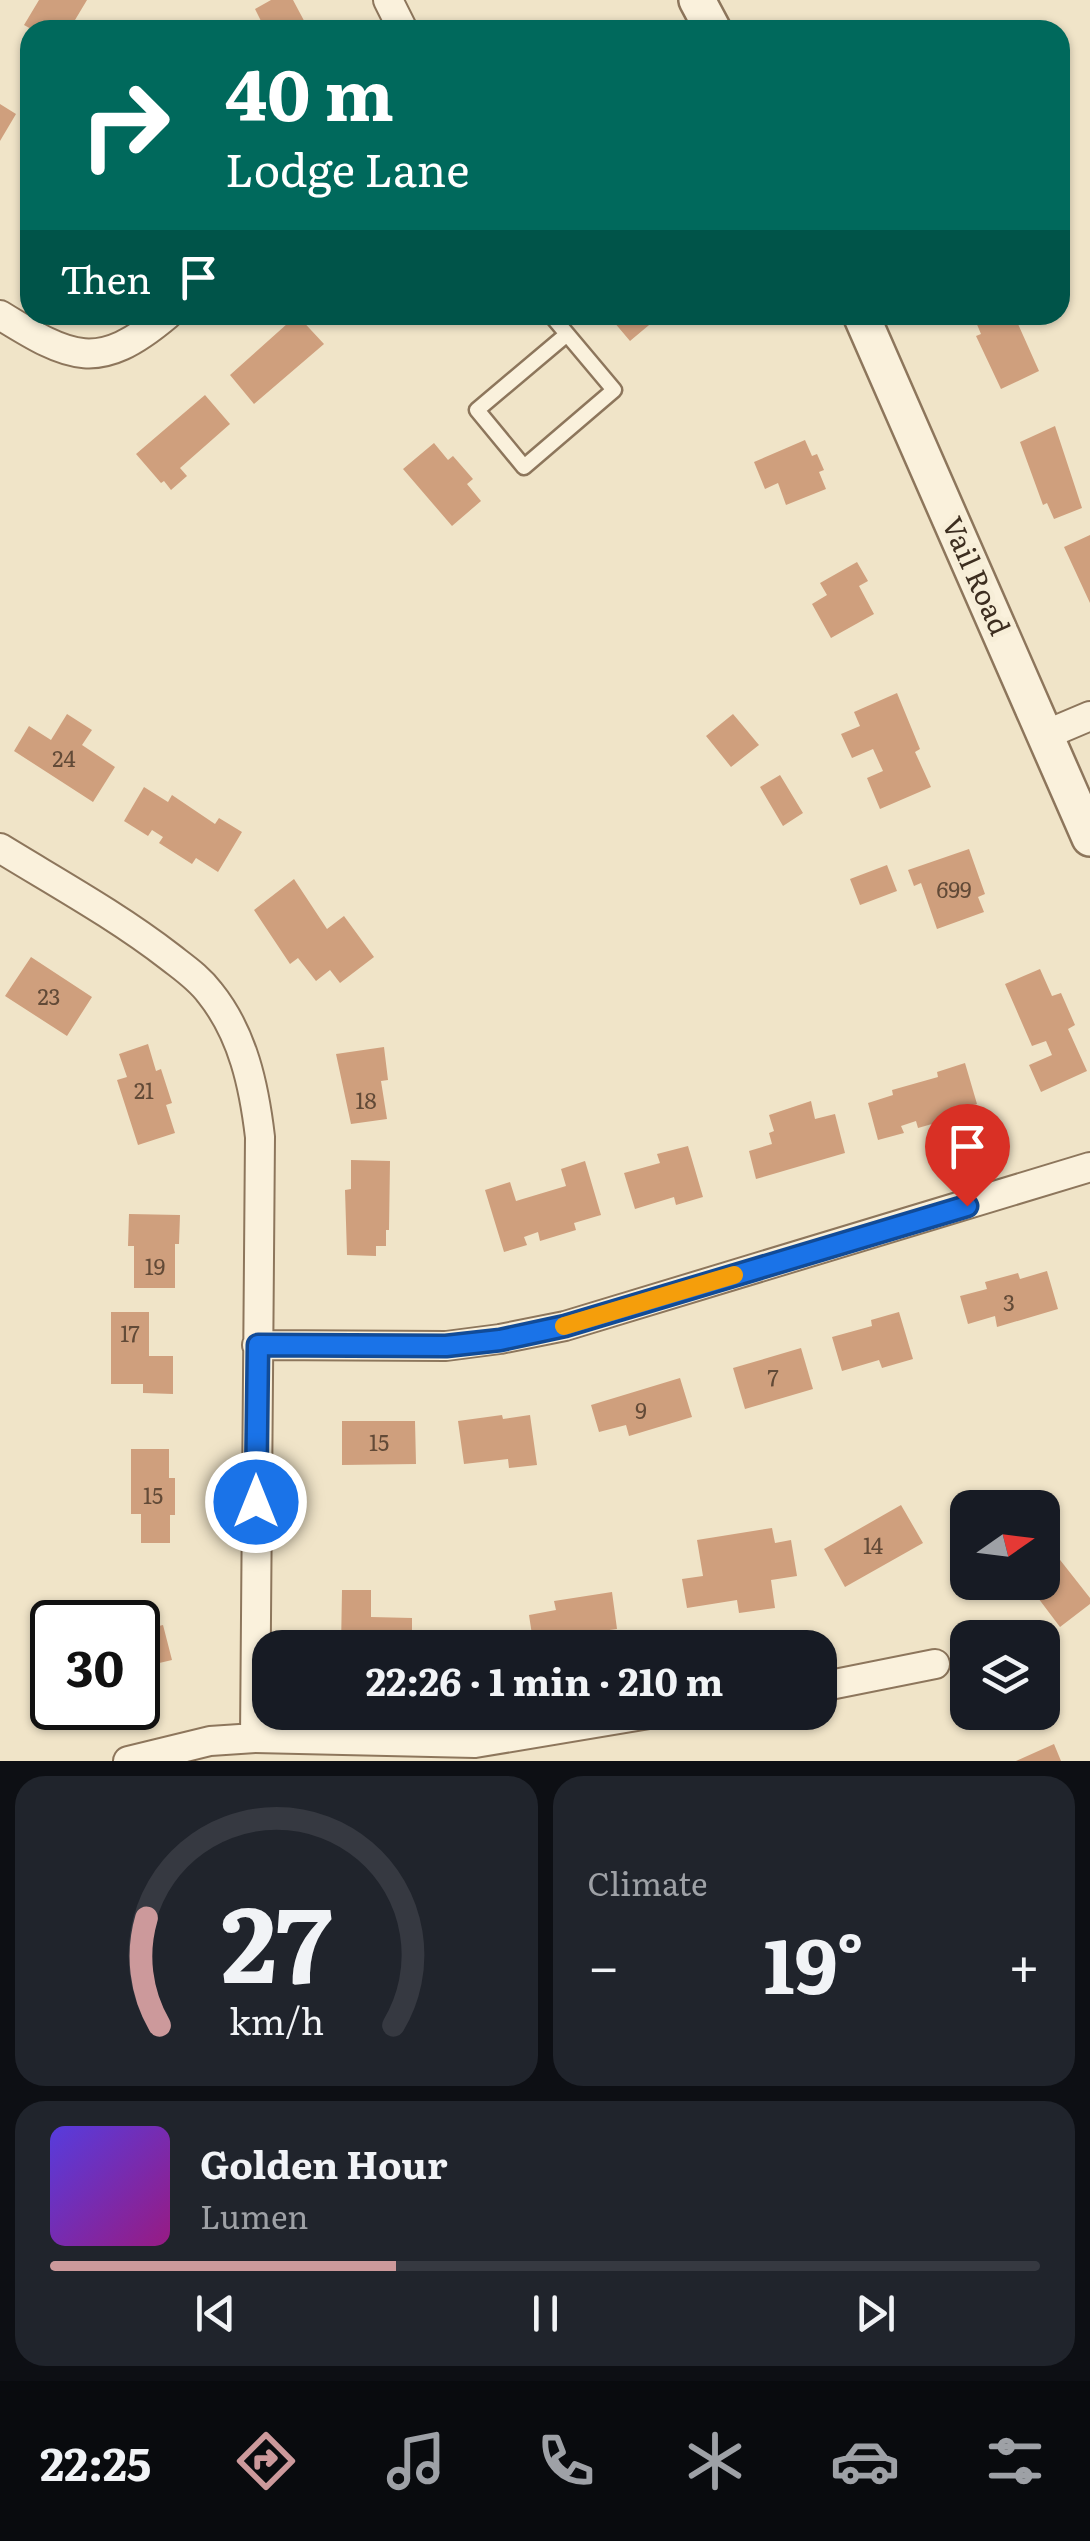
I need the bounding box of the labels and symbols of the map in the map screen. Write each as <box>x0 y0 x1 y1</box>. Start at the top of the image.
street label: Vail Road <box>933 509 1023 641</box>
house number: 24 <box>52 741 76 774</box>
house number: 699 <box>937 872 971 905</box>
house number: 23 <box>37 979 61 1012</box>
house number: 21 <box>134 1073 154 1106</box>
house number: 18 <box>355 1083 377 1116</box>
pin <box>925 1104 1010 1207</box>
house number: 19 <box>145 1249 165 1282</box>
house number: 3 <box>1003 1285 1015 1318</box>
house number: 17 <box>120 1316 140 1349</box>
house number: 7 <box>767 1360 779 1393</box>
house number: 9 <box>635 1393 647 1426</box>
house number: 15 <box>369 1425 389 1458</box>
position arrow <box>204 1450 308 1554</box>
house number: 15 <box>143 1478 163 1511</box>
north arrow <box>950 1490 1060 1600</box>
house number: 14 <box>863 1528 883 1561</box>
speed limit sign: 30 <box>30 1600 160 1730</box>

